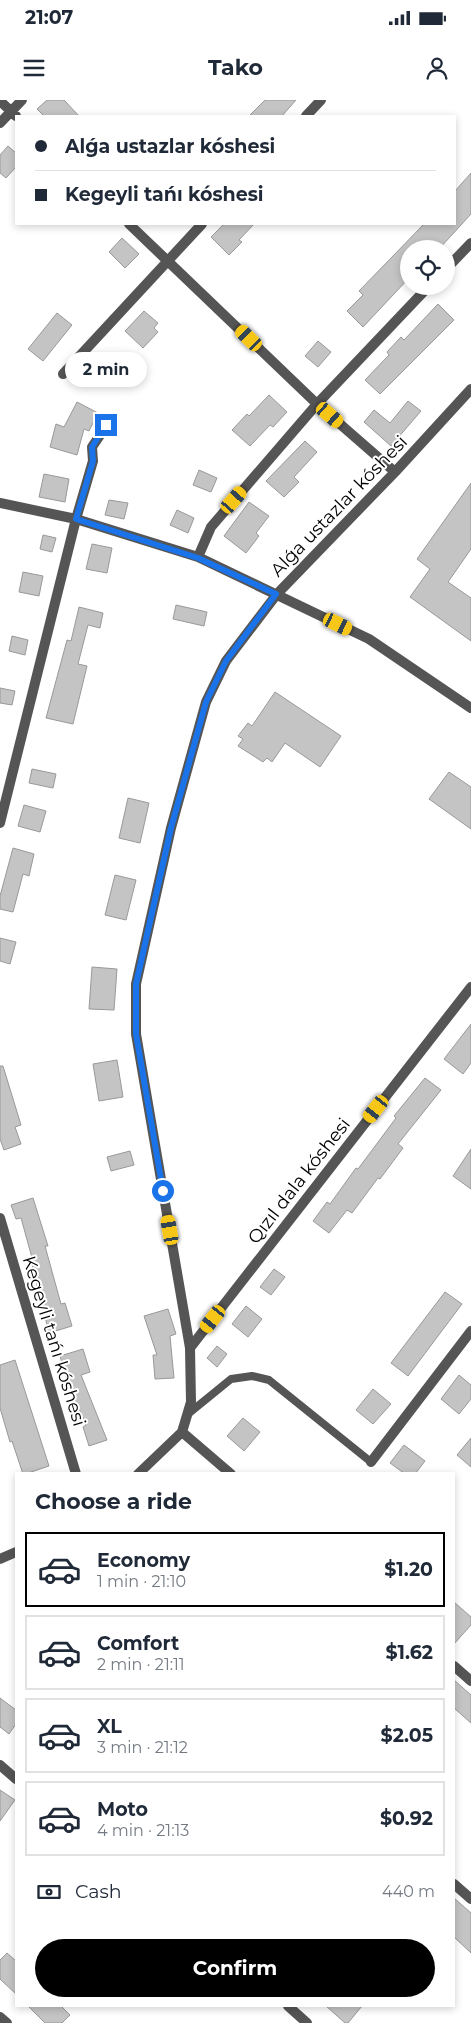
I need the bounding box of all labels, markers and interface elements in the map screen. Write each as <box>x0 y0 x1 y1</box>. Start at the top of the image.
text: 21:07 <box>25 6 73 29</box>
icon: menu <box>20 54 48 82</box>
text: Tako <box>208 54 263 81</box>
icon: person <box>423 54 451 82</box>
text: Alǵa ustazlar kóshesi <box>65 135 275 158</box>
text: Kegeyli tańı kóshesi <box>65 183 264 206</box>
map controls <box>400 240 455 295</box>
button: locate <box>400 240 455 295</box>
car <box>232 322 265 354</box>
callout: 2 min <box>65 352 147 388</box>
text: 2 min <box>83 360 129 379</box>
car <box>313 399 346 431</box>
route end <box>95 414 117 436</box>
street label: Alǵa ustazlar kóshesi <box>266 431 412 581</box>
car <box>218 484 249 516</box>
car <box>321 611 354 637</box>
car <box>360 1093 391 1125</box>
street label: Qızıl dala kóshesi <box>243 1114 355 1248</box>
route start <box>152 1180 174 1202</box>
car <box>160 1214 179 1246</box>
street label: Kegeyli tańı kóshesi <box>18 1253 90 1429</box>
car <box>197 1303 228 1335</box>
text: Choose a ride <box>35 1488 192 1515</box>
icon: car <box>37 1547 82 1592</box>
text: Economy <box>97 1549 190 1572</box>
text: $1.20 <box>384 1558 433 1581</box>
text: 1 min · 21:10 <box>97 1572 186 1591</box>
icon: car <box>37 1630 82 1675</box>
text: Comfort <box>97 1632 179 1655</box>
text: $1.62 <box>386 1641 433 1664</box>
text: 2 min · 21:11 <box>97 1655 185 1674</box>
icon: car <box>37 1713 82 1758</box>
text: XL <box>97 1715 122 1738</box>
text: $2.05 <box>381 1724 433 1747</box>
text: 3 min · 21:12 <box>97 1738 188 1757</box>
icon: car <box>37 1796 82 1841</box>
text: Moto <box>97 1798 148 1821</box>
text: $0.92 <box>380 1807 433 1830</box>
text: 4 min · 21:13 <box>97 1821 189 1840</box>
icon: cash <box>35 1878 63 1906</box>
text: Cash <box>75 1880 122 1903</box>
text: 440 m <box>382 1882 435 1901</box>
button: Confirm <box>35 1939 435 1997</box>

